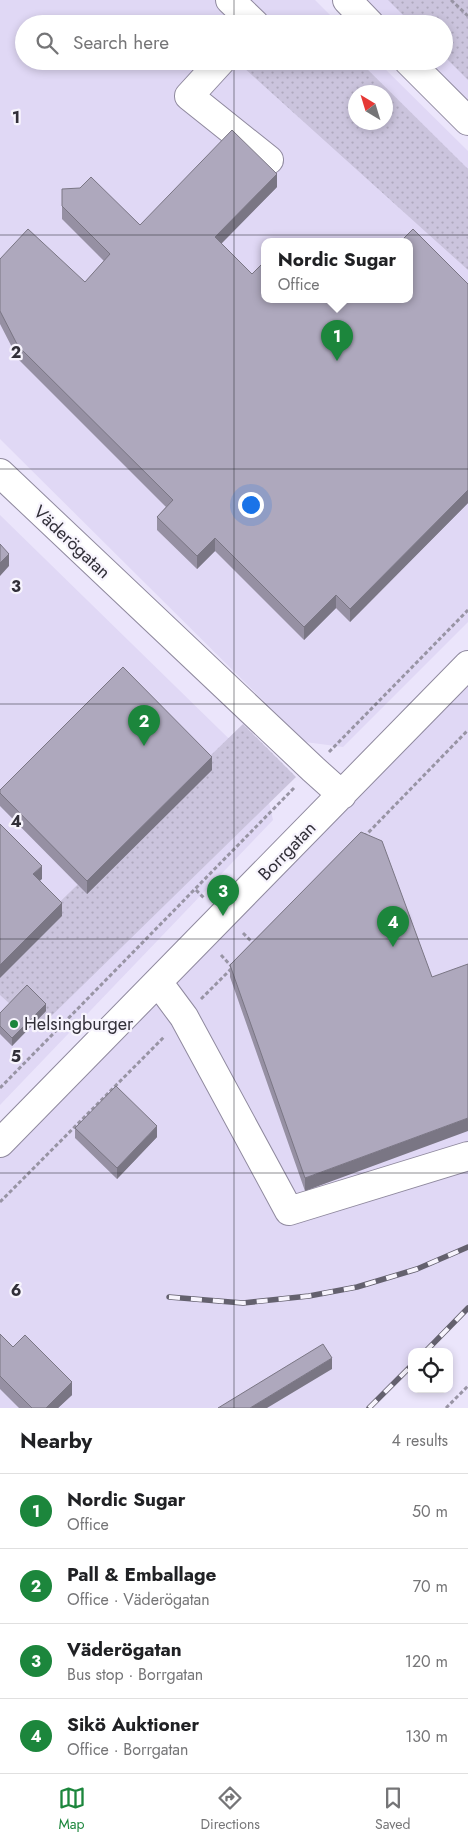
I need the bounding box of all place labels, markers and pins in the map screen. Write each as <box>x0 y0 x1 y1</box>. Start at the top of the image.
pin: 1 <box>321 320 353 361</box>
pin: 2 <box>128 705 160 746</box>
pin: 3 <box>207 875 239 916</box>
pin: 4 <box>377 906 409 947</box>
place label: Helsingburger <box>24 1011 134 1037</box>
marker: Helsingburger <box>8 1018 20 1030</box>

